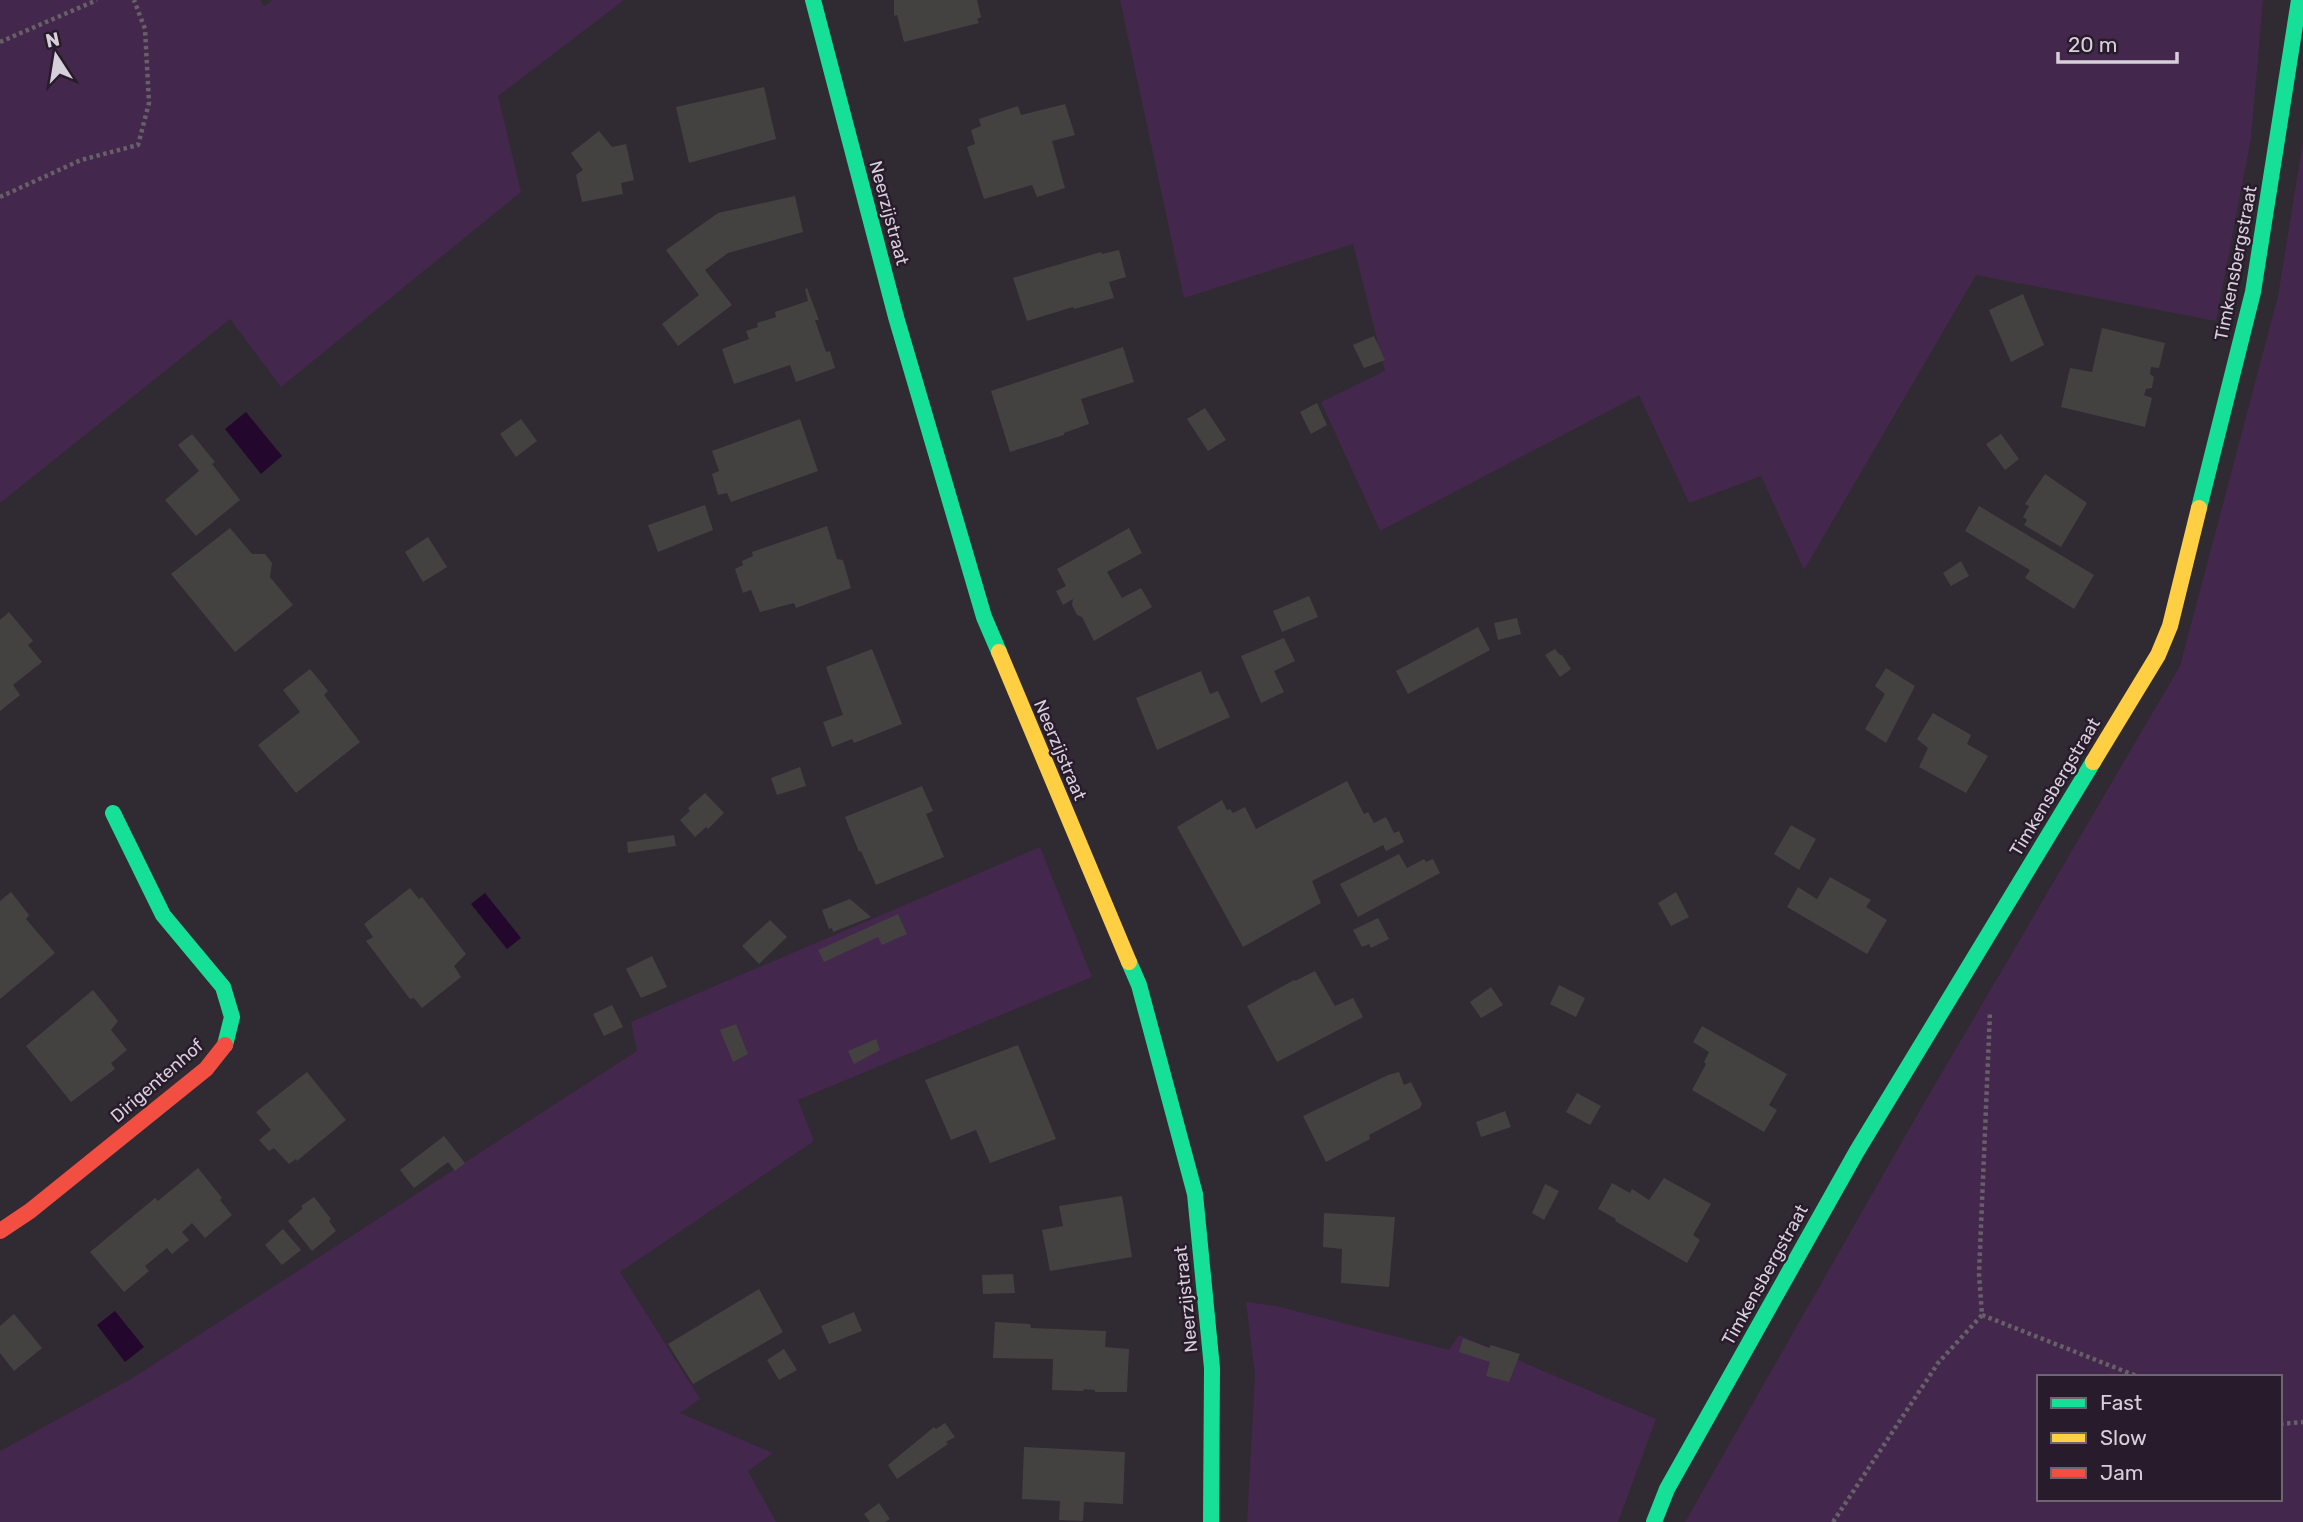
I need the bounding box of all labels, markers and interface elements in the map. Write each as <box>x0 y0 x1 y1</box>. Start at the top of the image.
north arrow <box>21 21 91 91</box>
scale bar <box>2058 21 2177 65</box>
text: N <box>43 27 62 53</box>
text: 20 m <box>2068 32 2117 57</box>
street label: Neerzijstraat <box>864 158 914 268</box>
street label: Timkensbergstraat <box>2210 184 2262 342</box>
street label: Neerzijstraat <box>1029 696 1091 804</box>
street label: Timkensbergstraat <box>2005 714 2105 860</box>
street label: Dirigentenhof <box>106 1035 208 1127</box>
street label: Timkensbergstraat <box>1717 1201 1813 1349</box>
street label: Neerzijstraat <box>1169 1244 1203 1354</box>
legend <box>2037 1375 2282 1501</box>
text: Fast <box>2100 1390 2142 1415</box>
text: Slow <box>2100 1425 2147 1450</box>
text: Jam <box>2100 1460 2144 1485</box>

